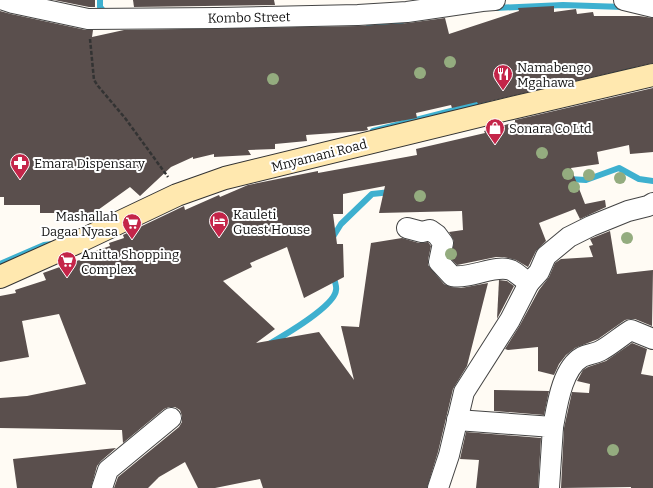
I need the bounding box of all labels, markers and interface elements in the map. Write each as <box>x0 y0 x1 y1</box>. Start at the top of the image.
street label: Kombo Street <box>207 9 291 26</box>
place label: Namabengo Mgahawa <box>517 60 591 90</box>
restaurant icon: Namabengo Mgahawa <box>492 63 514 91</box>
shop icon: Sonara Co Ltd <box>484 117 506 145</box>
place label: Sonara Co Ltd <box>509 121 592 136</box>
street label: Mnyamani Road <box>270 136 369 175</box>
pharmacy icon: Emara Dispensary <box>9 152 31 180</box>
place label: Emara Dispensary <box>34 156 145 171</box>
place label: Kauleti Guest House <box>233 207 310 237</box>
place label: Mashallah Dagaa Nyasa <box>41 209 118 239</box>
hotel icon: Kauleti Guest House <box>208 210 230 238</box>
supermarket icon: Mashallah Dagaa Nyasa <box>121 212 143 240</box>
place label: Anitta Shopping Complex <box>81 247 179 277</box>
supermarket icon: Anitta Shopping Complex <box>56 250 78 278</box>

